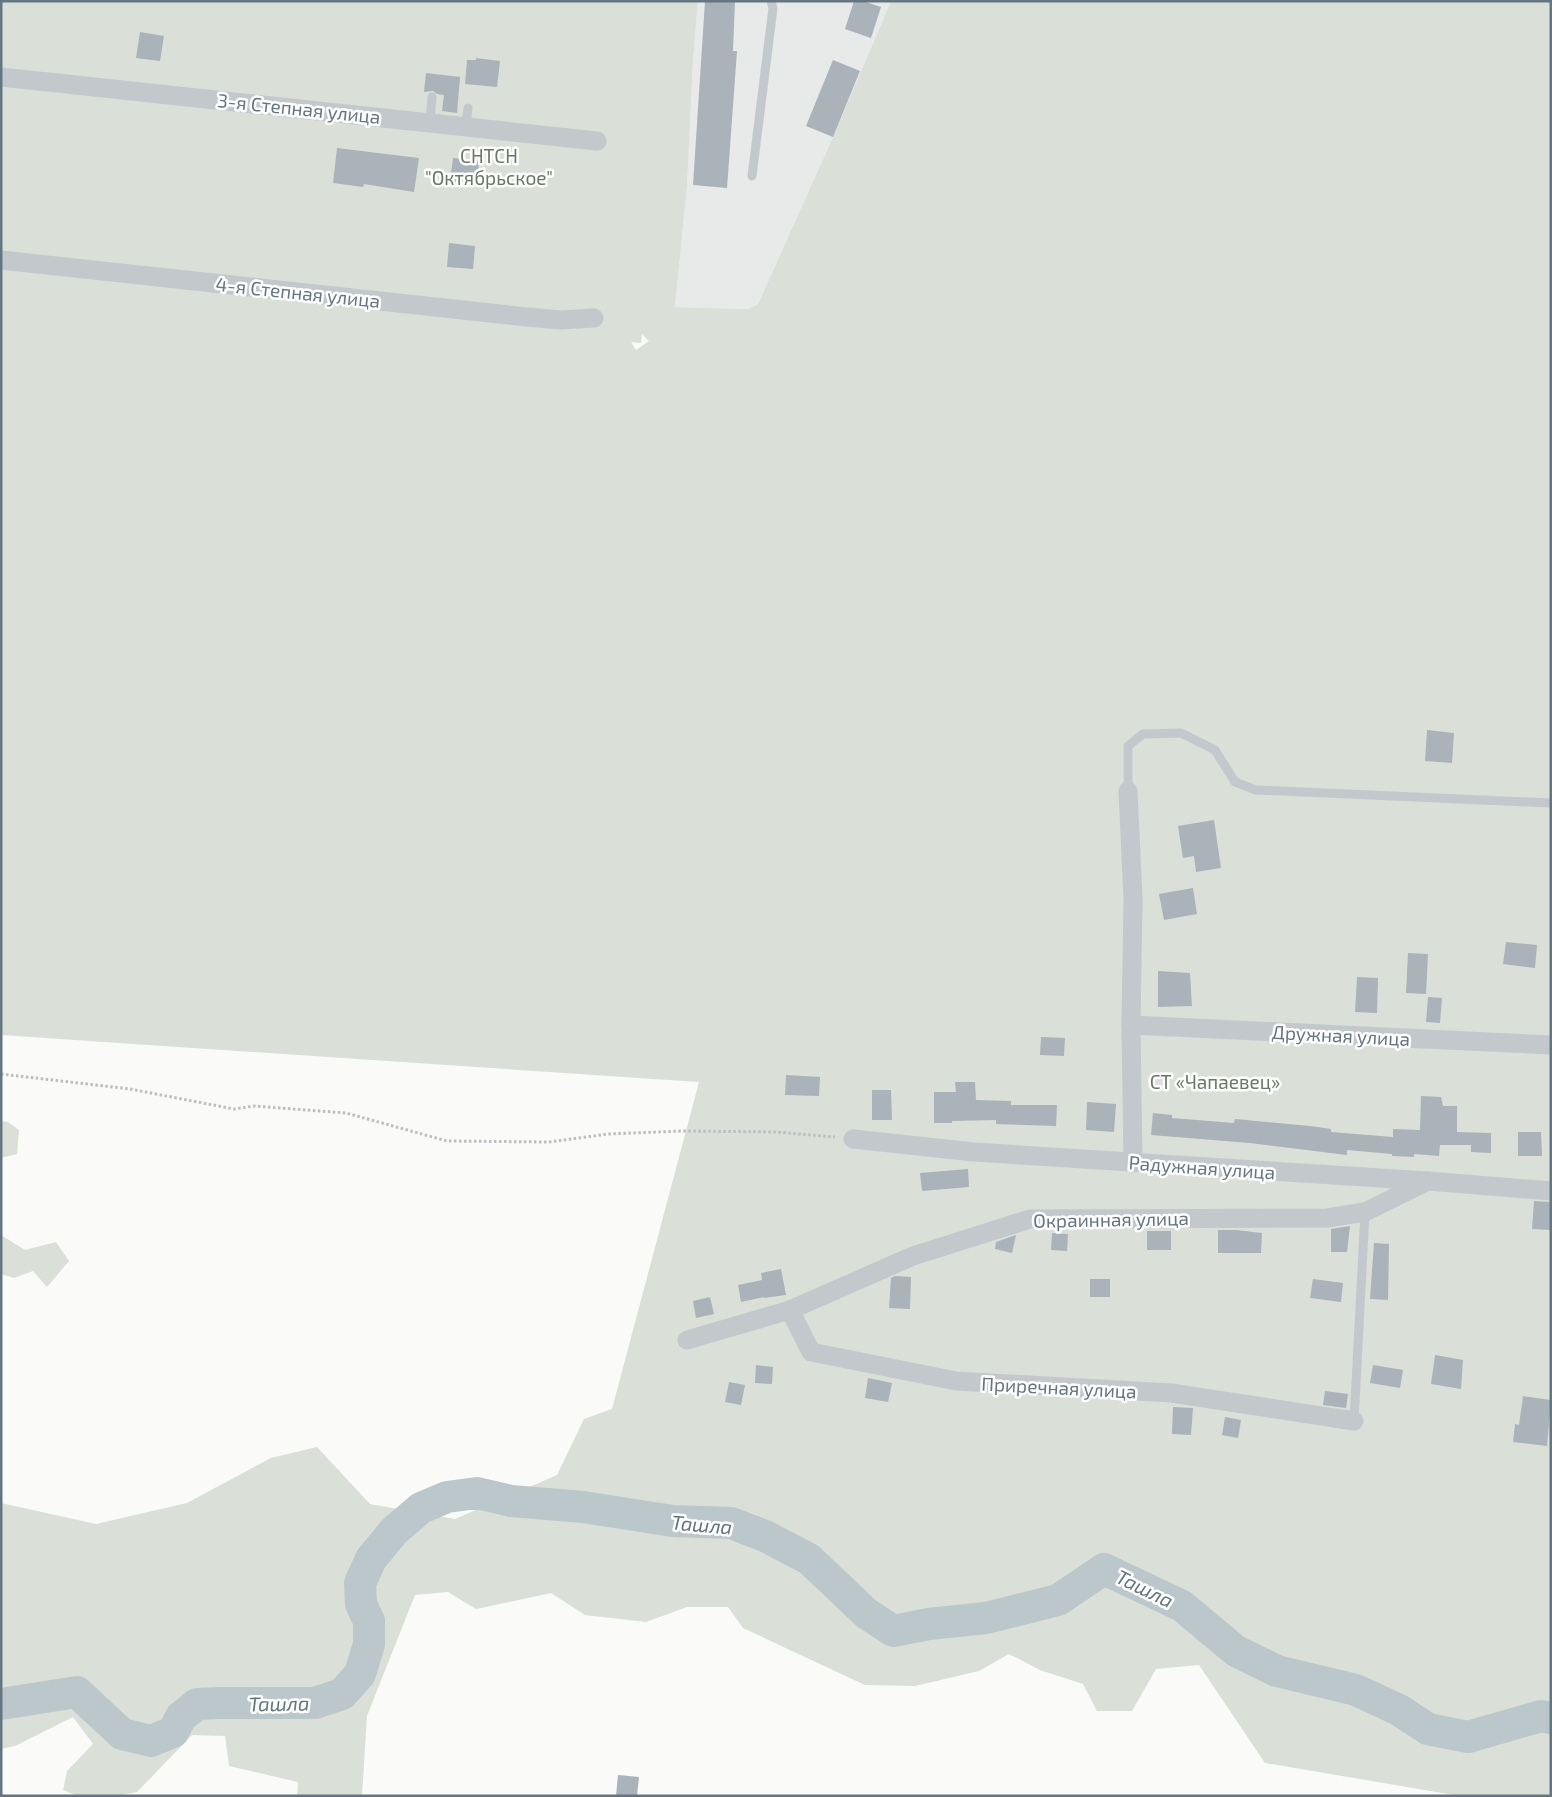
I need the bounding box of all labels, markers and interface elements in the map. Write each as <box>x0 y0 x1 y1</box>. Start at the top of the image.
street label: 3-я Степная улица <box>216 88 382 129</box>
park label: СНТСН "Октябрьское" <box>425 144 553 189</box>
street label: 4-я Степная улица <box>215 272 381 313</box>
street label: Дружная улица <box>1271 1020 1411 1051</box>
park label: СТ «Чапаевец» <box>1150 1070 1280 1093</box>
street label: Радужная улица <box>1128 1150 1276 1185</box>
street label: Окраинная улица <box>1033 1206 1189 1233</box>
street label: Приречная улица <box>981 1371 1137 1404</box>
water label: Ташла <box>671 1509 733 1539</box>
water label: Ташла <box>1112 1564 1178 1612</box>
water label: Ташла <box>248 1690 310 1716</box>

